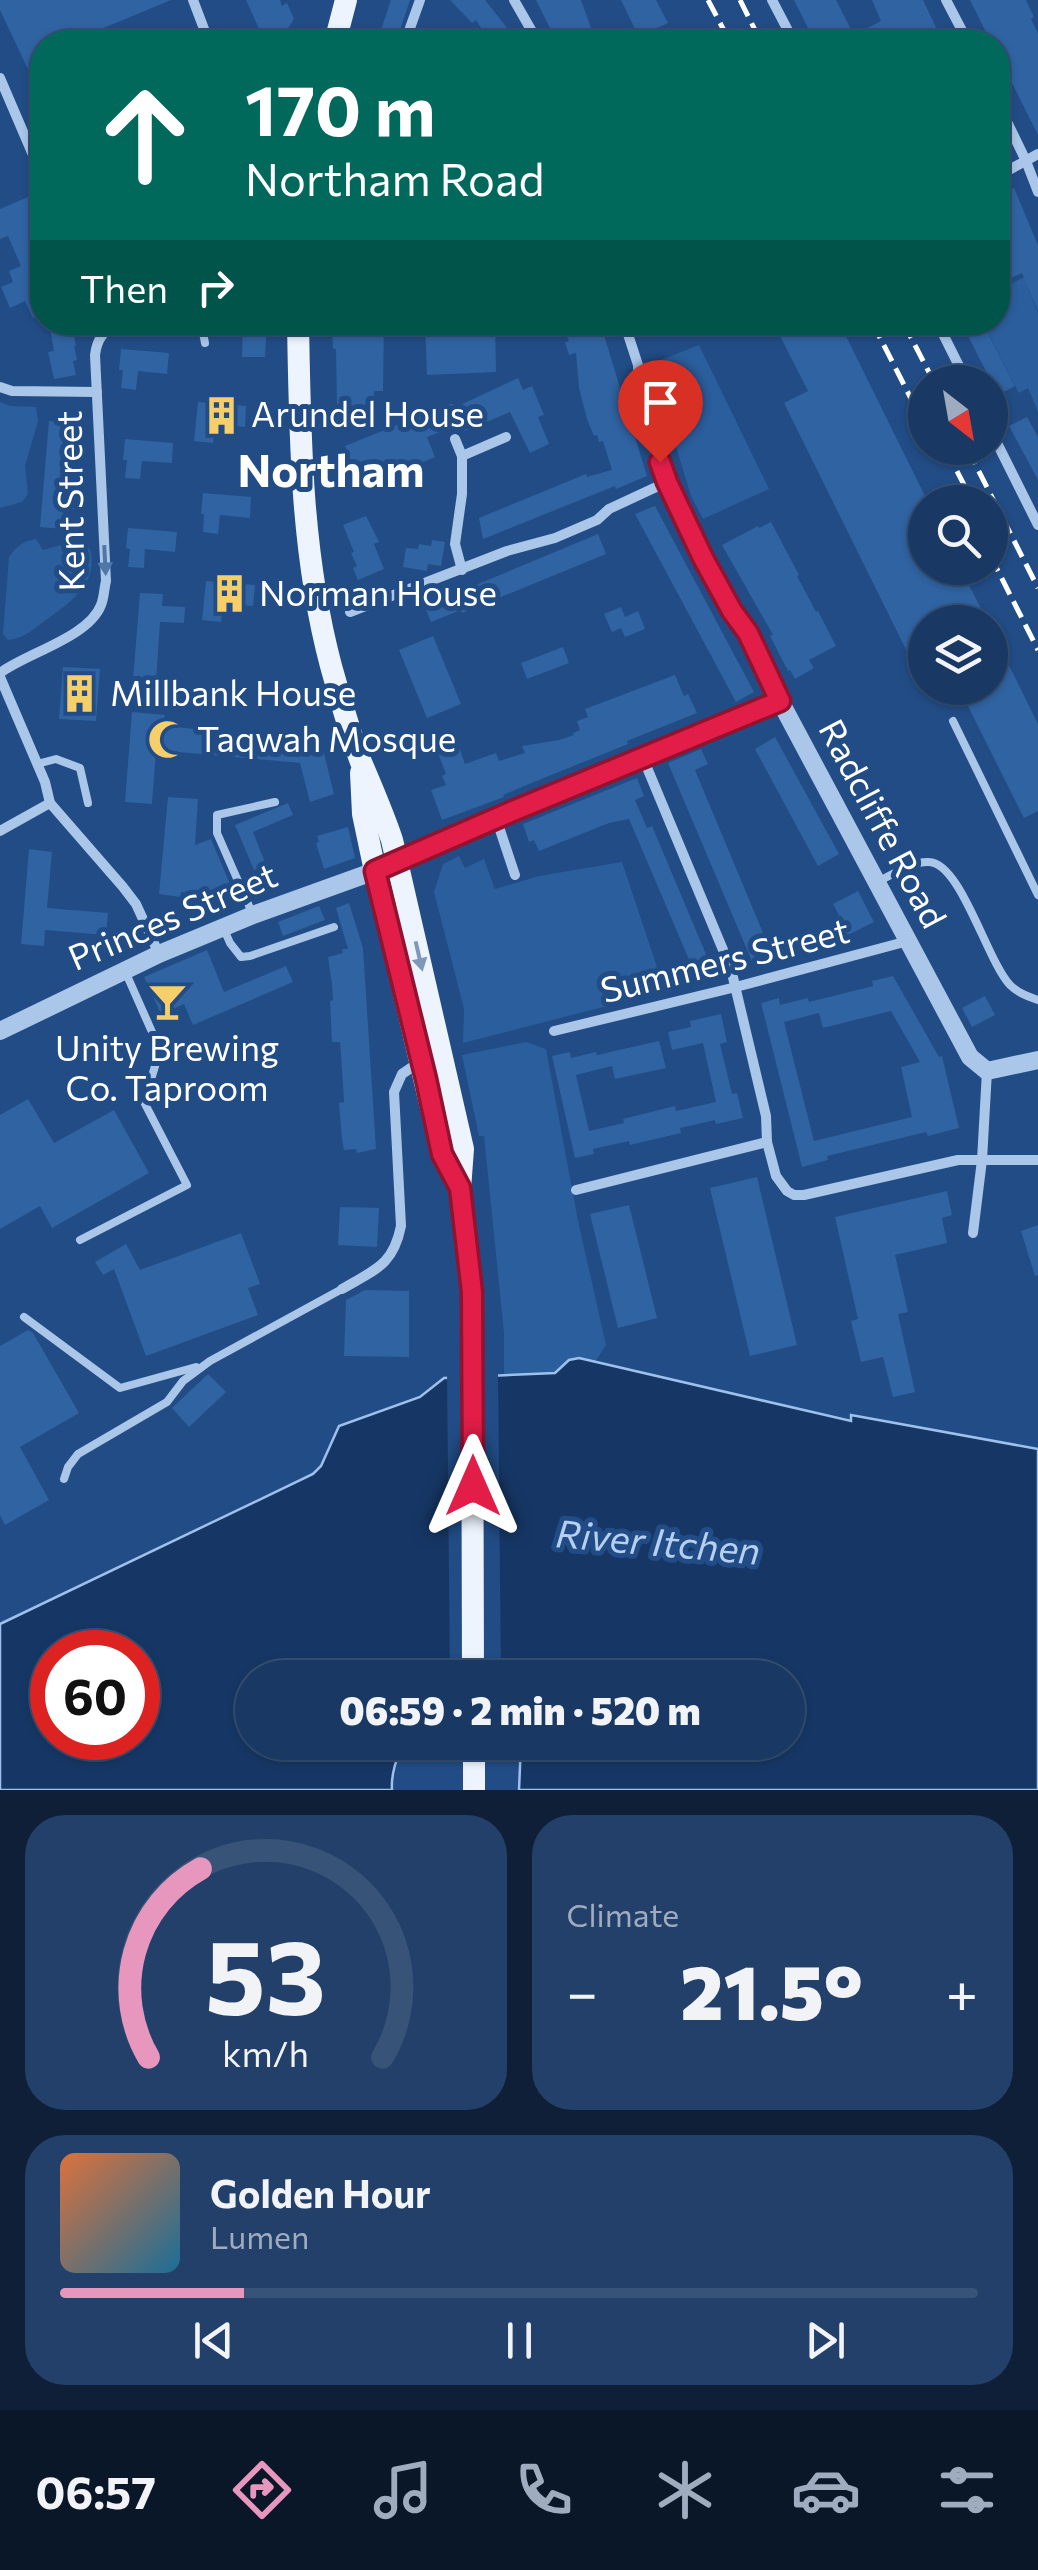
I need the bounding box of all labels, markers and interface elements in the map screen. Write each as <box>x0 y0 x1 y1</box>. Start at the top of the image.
text: 170 m <box>245 65 436 150</box>
icon: ahead <box>80 70 210 200</box>
text: Northam Road <box>245 150 545 205</box>
icon: right <box>188 260 243 315</box>
text: Then <box>80 264 168 311</box>
pin <box>618 360 703 463</box>
north arrow <box>908 365 1008 465</box>
map controls <box>908 365 1008 705</box>
icon: arrive <box>633 375 688 430</box>
place label: Arundel House <box>251 391 484 434</box>
building icon: Arundel House <box>200 394 242 436</box>
street label: Kent Street <box>45 410 92 592</box>
district label: Northam <box>237 441 425 496</box>
button: search <box>908 485 1008 585</box>
one-way arrow <box>97 544 113 576</box>
place label: Norman House <box>259 570 497 613</box>
building icon: Norman House <box>208 573 250 615</box>
button: layers <box>908 605 1008 705</box>
place label: Millbank House <box>110 670 356 713</box>
building icon: Millbank House <box>59 673 101 715</box>
street label: Radcliffe Road <box>811 711 957 934</box>
place label: Taqwah Mosque <box>197 716 456 759</box>
mosque icon: Taqwah Mosque <box>146 719 188 761</box>
street label: Princes Street <box>61 851 283 978</box>
street label: Summers Street <box>596 907 853 1010</box>
one-way arrow <box>412 941 427 972</box>
bar icon: Unity Brewing Co. Taproom <box>146 981 188 1023</box>
place label: Unity Brewing Co. Taproom <box>55 1025 279 1108</box>
position arrow <box>421 1434 525 1538</box>
water label: River Itchen <box>554 1508 762 1573</box>
speed limit sign: 60 <box>30 1630 160 1760</box>
text: 06:59 · 2 min · 520 m <box>339 1686 701 1733</box>
text: Climate <box>567 1894 679 1934</box>
text: 53 <box>205 1909 326 2036</box>
text: 21.5° <box>680 1944 863 2035</box>
text: − <box>567 1957 598 2024</box>
text: + <box>946 1957 978 2024</box>
text: km/h <box>222 2031 309 2074</box>
text: Golden Hour <box>210 2169 431 2216</box>
text: Lumen <box>210 2216 309 2256</box>
icon: previous <box>186 2313 241 2368</box>
icon: pause <box>492 2313 547 2368</box>
icon: next <box>798 2313 853 2368</box>
icon: directions <box>227 2455 297 2525</box>
icon: music <box>368 2455 438 2525</box>
icon: phone <box>509 2455 579 2525</box>
icon: climate <box>650 2455 720 2525</box>
icon: car <box>791 2455 861 2525</box>
icon: filters <box>932 2455 1002 2525</box>
text: 06:57 <box>36 2463 156 2518</box>

